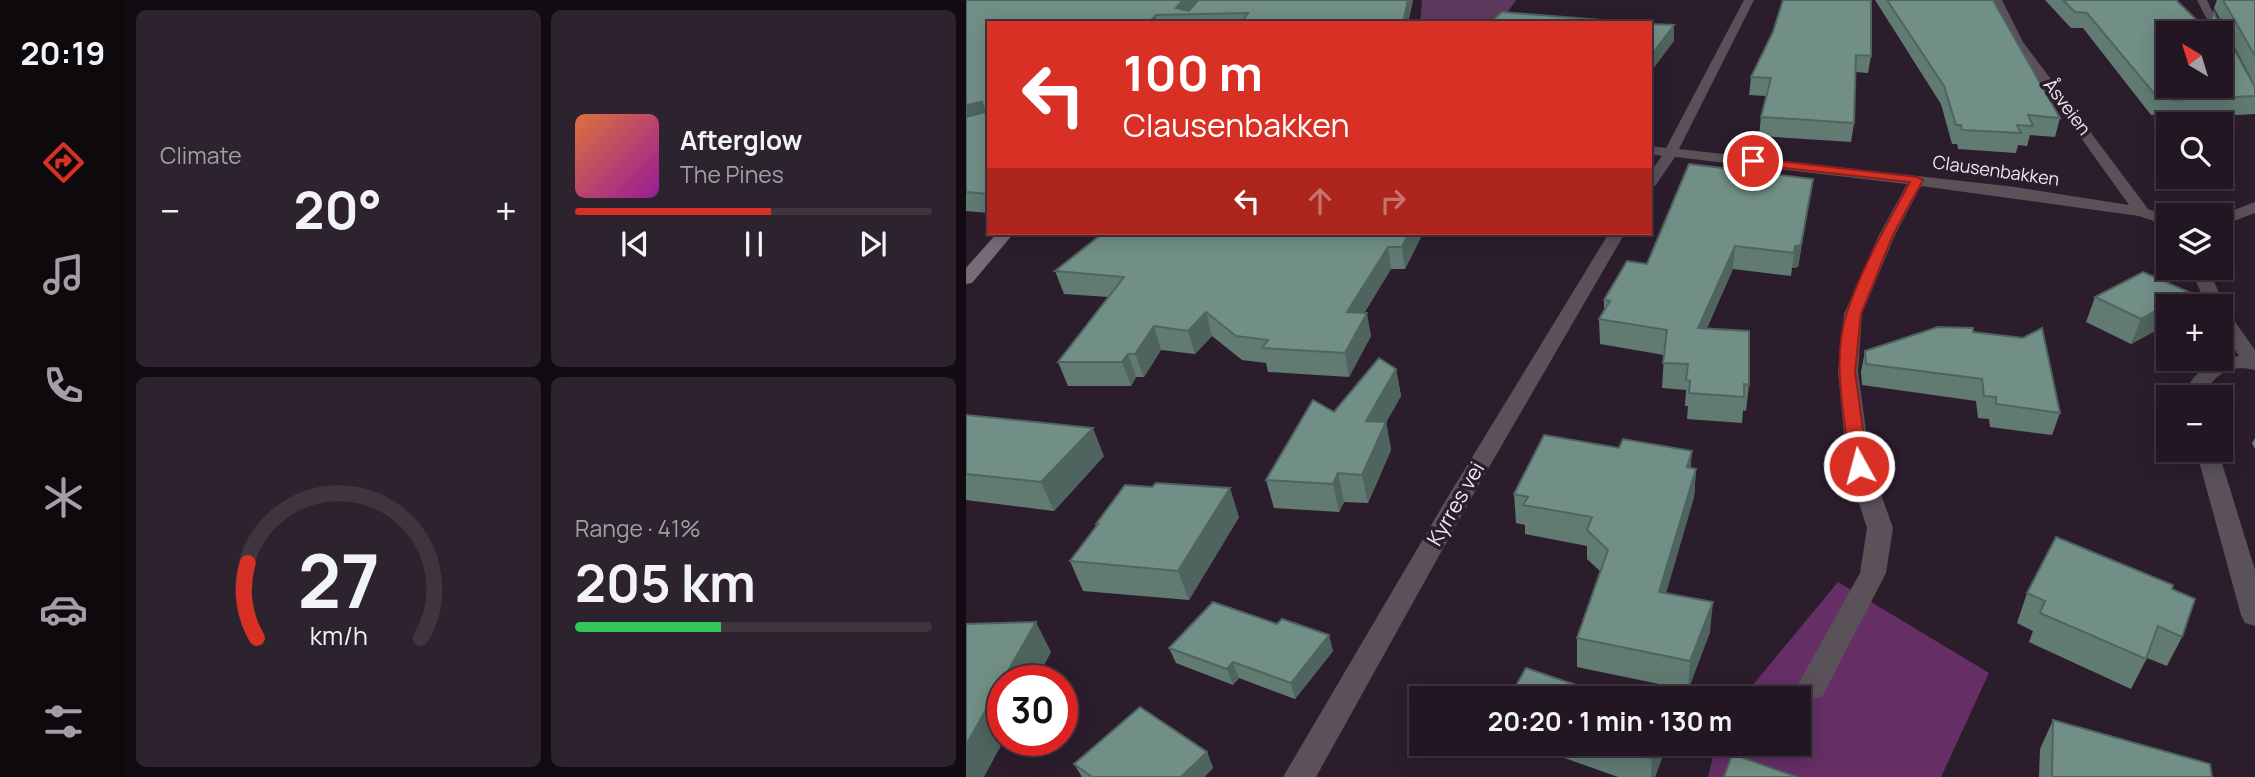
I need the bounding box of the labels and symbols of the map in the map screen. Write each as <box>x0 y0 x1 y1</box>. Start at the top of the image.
north arrow <box>2156 21 2233 98</box>
street label: Åsveien <box>2039 73 2097 140</box>
pin <box>1723 131 1783 191</box>
street label: Clausenbakken <box>1931 149 2061 191</box>
position arrow <box>1822 429 1896 503</box>
street label: Kyrres vei <box>1420 456 1490 551</box>
speed limit sign: 30 <box>987 665 1078 756</box>

